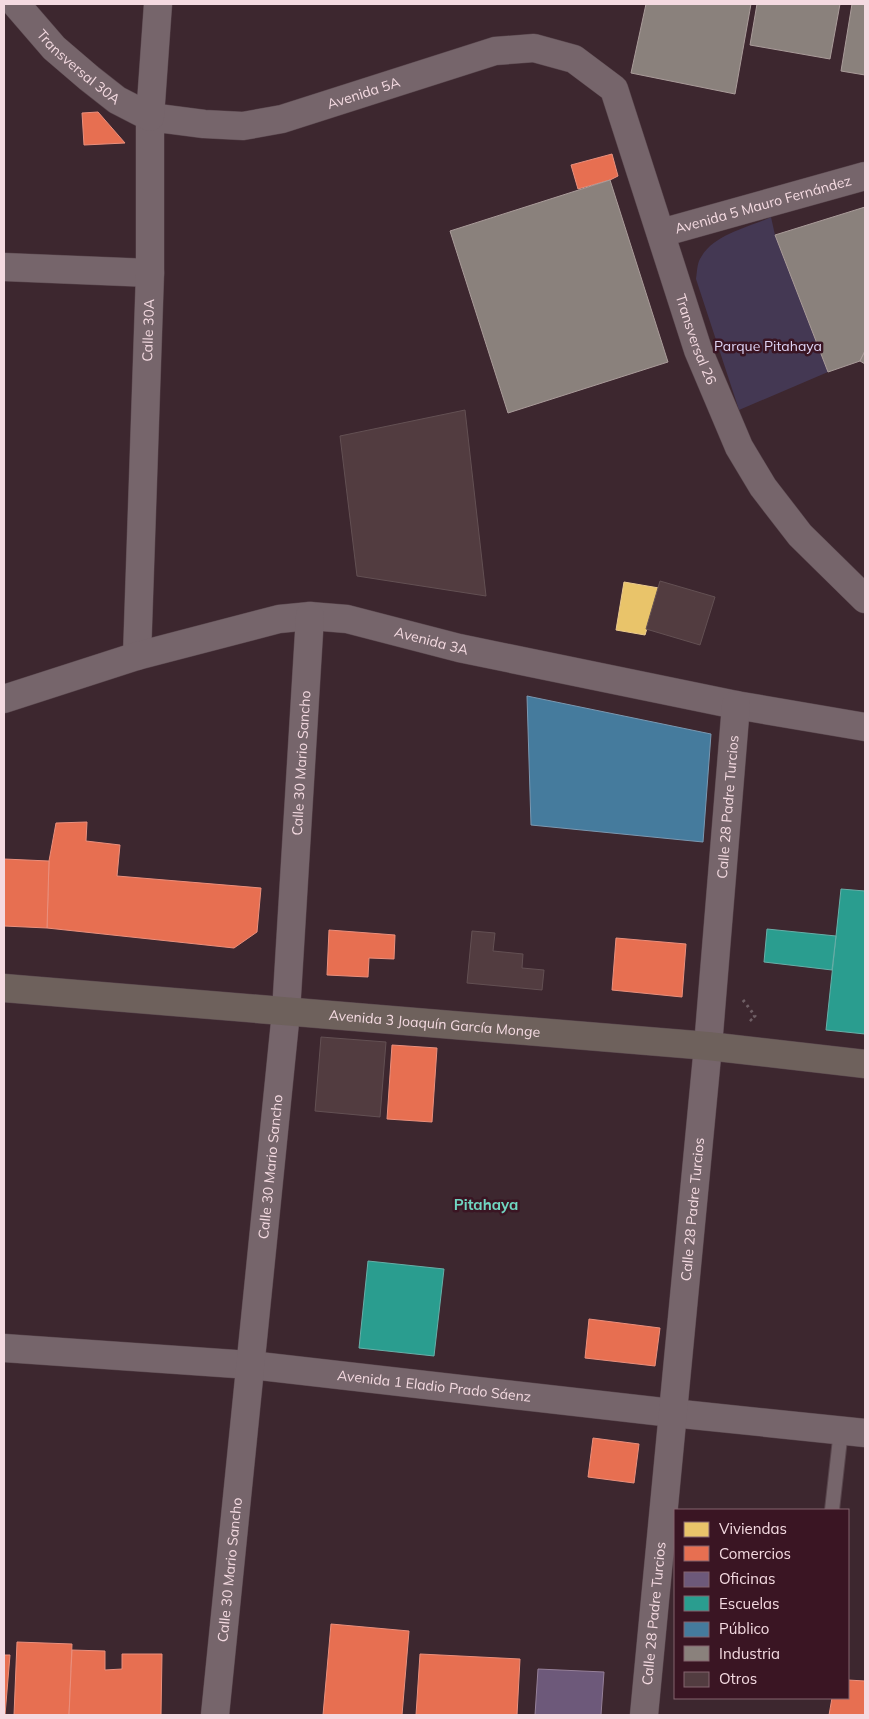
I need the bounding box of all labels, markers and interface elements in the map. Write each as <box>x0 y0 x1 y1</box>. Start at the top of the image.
street label: Transversal 30A <box>33 26 125 109</box>
street label: Avenida 5A <box>325 73 403 113</box>
street label: Avenida 5 Mauro Fernández <box>673 171 853 238</box>
street label: Transversal 26 <box>672 292 721 387</box>
street label: Calle 30A <box>138 298 158 362</box>
park label: Parque Pitahaya <box>714 337 822 355</box>
street label: Avenida 3A <box>393 623 471 659</box>
street label: Calle 30 Mario Sancho <box>288 690 314 836</box>
street label: Calle 28 Padre Turcios <box>713 734 742 879</box>
street label: Avenida 3 Joaquín García Monge <box>328 1006 541 1041</box>
street label: Calle 30 Mario Sancho <box>254 1094 287 1240</box>
street label: Calle 28 Padre Turcios <box>677 1137 708 1282</box>
district label: Pitahaya <box>454 1195 518 1214</box>
street label: Avenida 1 Eladio Prado Sáenz <box>336 1366 532 1406</box>
street label: Calle 30 Mario Sancho <box>213 1497 246 1643</box>
legend <box>674 1509 849 1699</box>
text: Viviendas <box>719 1519 787 1538</box>
street label: Calle 28 Padre Turcios <box>638 1541 670 1686</box>
text: Comercios <box>719 1544 791 1563</box>
text: Oficinas <box>719 1569 775 1588</box>
text: Escuelas <box>719 1594 779 1613</box>
text: Público <box>719 1619 769 1638</box>
text: Industria <box>719 1644 780 1663</box>
text: Otros <box>719 1669 757 1688</box>

